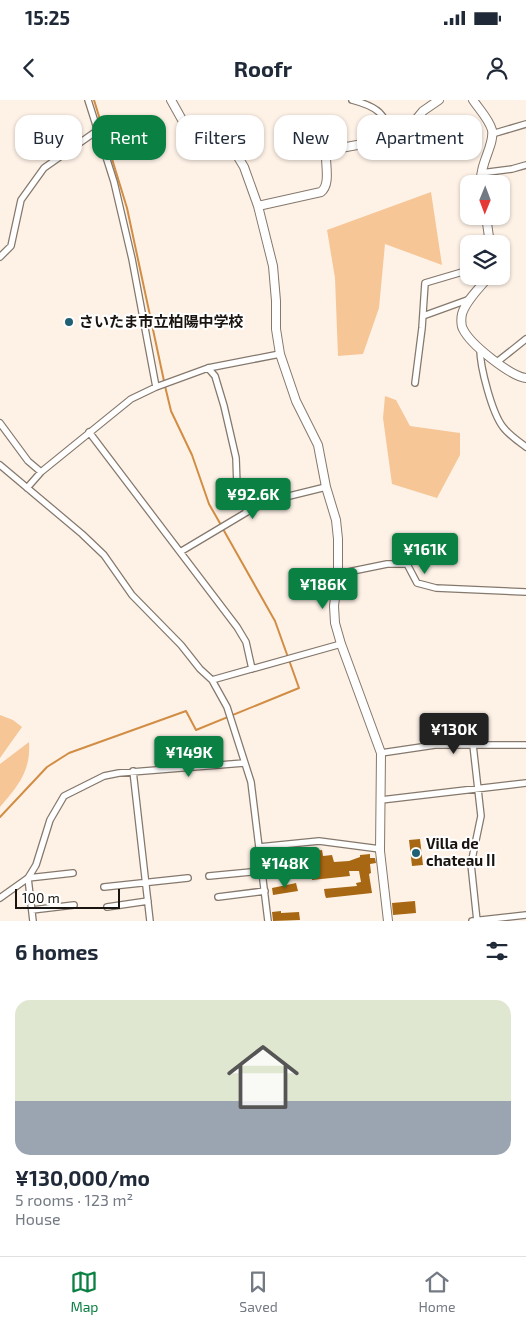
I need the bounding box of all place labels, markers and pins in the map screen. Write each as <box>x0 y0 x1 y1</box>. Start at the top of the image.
place label: さいたま市立柏陽中学校 <box>79 312 244 330</box>
marker: さいたま市立柏陽中学校 <box>63 316 75 328</box>
pin: ¥92.6K <box>212 478 294 520</box>
pin: ¥161K <box>390 532 460 575</box>
pin: ¥186K <box>288 568 358 610</box>
pin: ¥130K <box>419 712 489 755</box>
pin: ¥149K <box>154 736 224 778</box>
place label: Villa de chateauⅡ <box>426 834 498 869</box>
pin: ¥148K <box>250 846 320 889</box>
marker: Villa de chateauⅡ <box>410 847 422 859</box>

